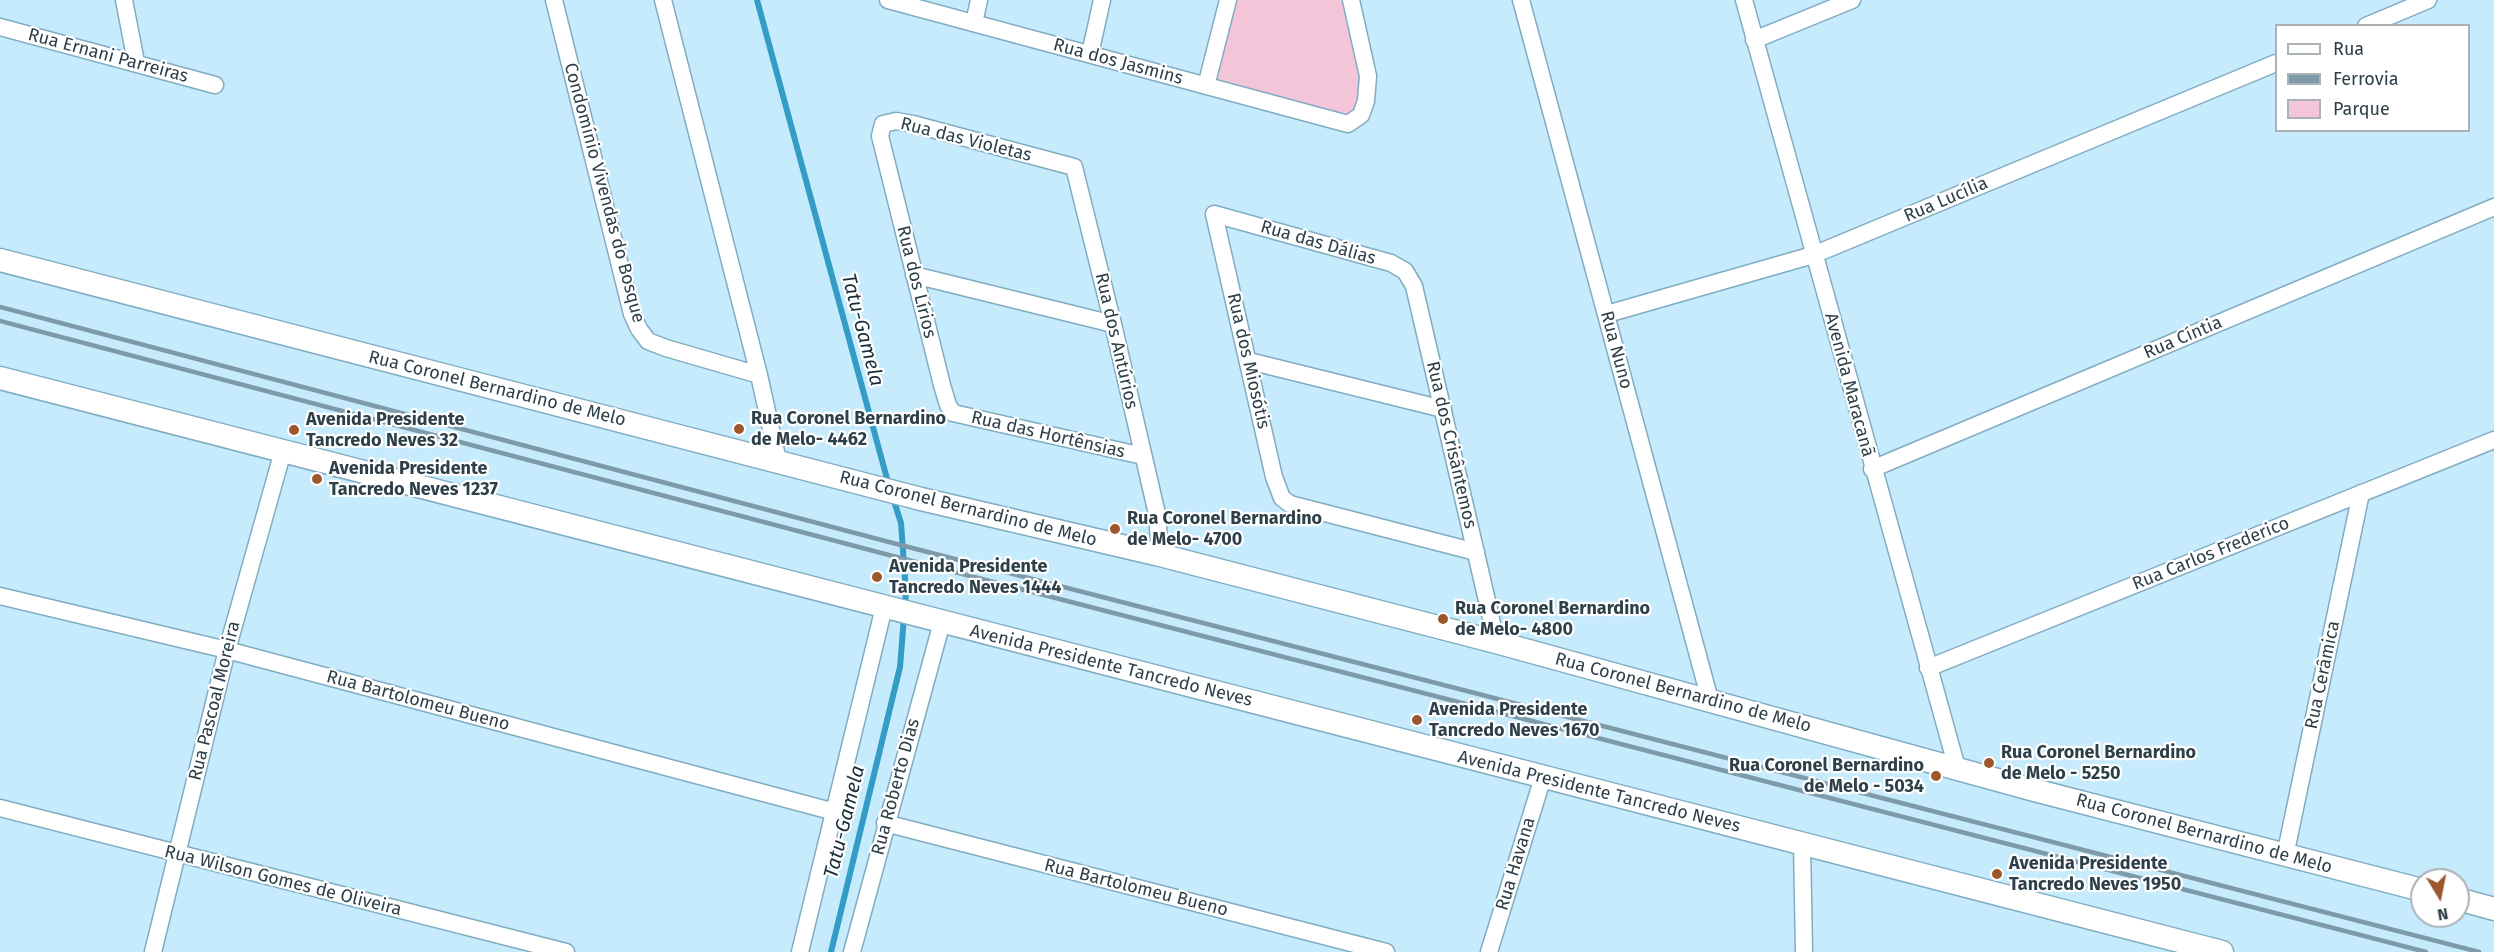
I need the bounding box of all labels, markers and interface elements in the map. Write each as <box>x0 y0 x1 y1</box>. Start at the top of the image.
street label: Rua Ernani Parreiras <box>26 24 190 88</box>
legend <box>2275 24 2470 132</box>
street label: Rua dos Jasmins <box>1051 34 1185 90</box>
text: Rua <box>2333 38 2364 60</box>
street label: Condomínio Vivendas do Bosque <box>559 61 649 325</box>
text: Ferrovia <box>2333 68 2399 90</box>
text: Parque <box>2333 98 2390 120</box>
street label: Rua das Violetas <box>898 113 1034 167</box>
street label: Rua Lucília <box>1901 173 1991 227</box>
street label: Rua das Dálias <box>1258 216 1378 270</box>
street label: Rua dos Lírios <box>892 224 940 340</box>
water label: Tatu-Gamela <box>835 271 889 389</box>
street label: Rua dos Antúrios <box>1090 271 1142 411</box>
street label: Rua dos Miosótis <box>1222 291 1274 431</box>
street label: Rua Nuno <box>1595 309 1637 391</box>
street label: Avenida Maracanã <box>1819 311 1879 459</box>
street label: Rua Cíntia <box>2141 312 2225 364</box>
street label: Rua Coronel Bernardino de Melo <box>366 347 628 431</box>
street label: Rua dos Crisântemos <box>1421 359 1481 531</box>
street label: Rua das Hortênsias <box>969 407 1127 463</box>
place label: Rua Coronel Bernardino de Melo- 4462 <box>751 408 946 450</box>
place label: Avenida Presidente Tancredo Neves 32 <box>306 409 465 452</box>
marker: Rua Coronel Bernardino de Melo- 4462 <box>732 422 746 436</box>
marker: Avenida Presidente Tancredo Neves 32 <box>287 423 301 437</box>
place label: Avenida Presidente Tancredo Neves 1237 <box>329 458 498 500</box>
street label: Rua Coronel Bernardino de Melo <box>837 467 1099 551</box>
marker: Avenida Presidente Tancredo Neves 1237 <box>310 472 324 486</box>
place label: Rua Coronel Bernardino de Melo- 4700 <box>1127 508 1322 550</box>
street label: Rua Carlos Frederico <box>2129 513 2293 595</box>
marker: Rua Coronel Bernardino de Melo- 4700 <box>1108 522 1122 536</box>
place label: Avenida Presidente Tancredo Neves 1444 <box>889 556 1061 598</box>
marker: Avenida Presidente Tancredo Neves 1444 <box>870 570 884 584</box>
place label: Rua Coronel Bernardino de Melo- 4800 <box>1455 598 1650 640</box>
marker: Rua Coronel Bernardino de Melo- 4800 <box>1436 612 1450 626</box>
street label: Rua Pascoal Moreira <box>185 619 245 783</box>
street label: Rua Cerâmica <box>2301 619 2345 731</box>
street label: Avenida Presidente Tancredo Neves <box>968 620 1254 712</box>
street label: Rua Coronel Bernardino de Melo <box>1552 648 1814 738</box>
street label: Rua Bartolomeu Bueno <box>324 666 512 736</box>
place label: Avenida Presidente Tancredo Neves 1670 <box>1429 699 1599 742</box>
marker: Avenida Presidente Tancredo Neves 1670 <box>1410 713 1424 727</box>
street label: Rua Roberto Dias <box>867 716 925 858</box>
place label: Rua Coronel Bernardino de Melo - 5250 <box>2001 742 2196 784</box>
street label: Avenida Presidente Tancredo Neves <box>1456 746 1742 838</box>
place label: Rua Coronel Bernardino de Melo - 5034 <box>1729 755 1924 798</box>
marker: Rua Coronel Bernardino de Melo - 5250 <box>1982 756 1996 770</box>
water label: Tatu-Gamela <box>819 763 871 881</box>
marker: Rua Coronel Bernardino de Melo - 5034 <box>1929 769 1943 783</box>
street label: Rua Coronel Bernardino de Melo <box>2073 789 2335 879</box>
street label: Rua Havana <box>1492 815 1540 913</box>
street label: Rua Wilson Gomes de Oliveira <box>162 841 404 921</box>
place label: Avenida Presidente Tancredo Neves 1950 <box>2009 853 2181 896</box>
street label: Rua Bartolomeu Bueno <box>1042 855 1230 921</box>
marker: Avenida Presidente Tancredo Neves 1950 <box>1990 867 2004 881</box>
north arrow <box>2410 868 2470 928</box>
text: N <box>2436 904 2450 925</box>

